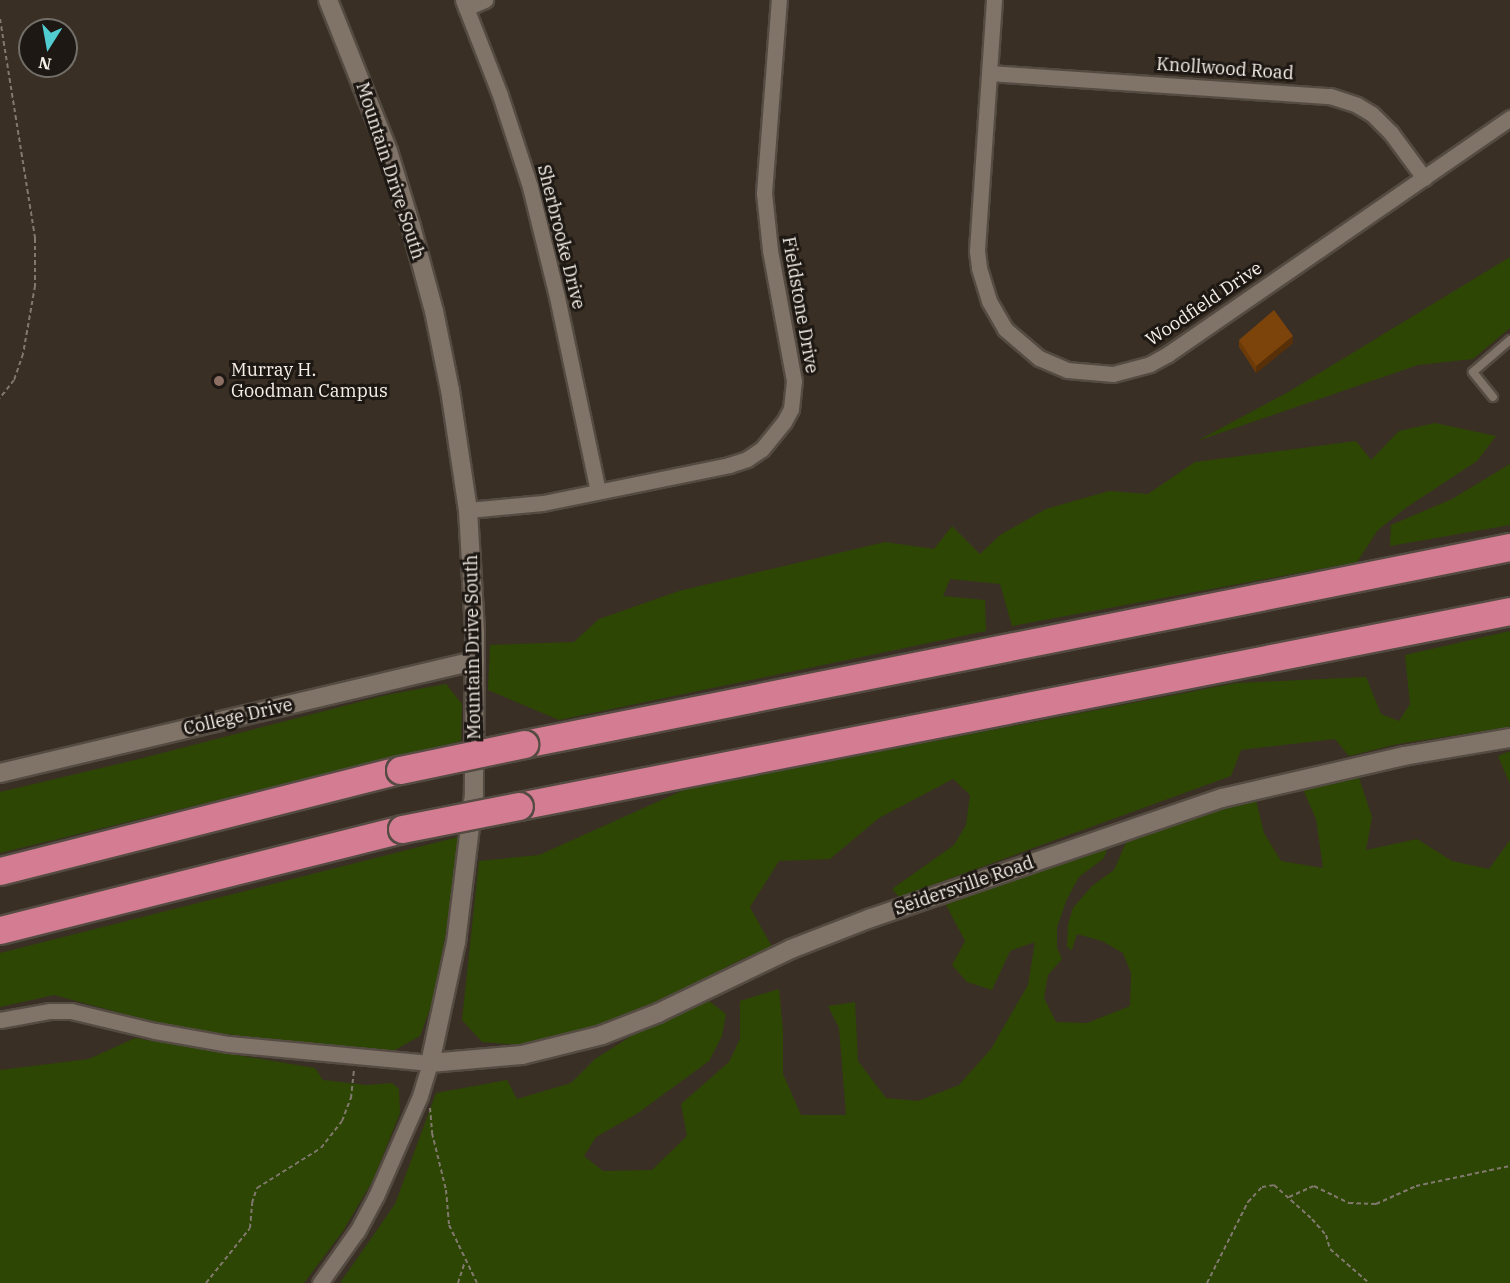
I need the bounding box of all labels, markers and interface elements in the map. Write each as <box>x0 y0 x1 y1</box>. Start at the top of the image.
north arrow <box>18 18 78 78</box>
text: N <box>37 53 53 75</box>
street label: Knollwood Road <box>1156 53 1294 85</box>
street label: Mountain Drive South <box>351 80 429 262</box>
street label: Sherbrooke Drive <box>533 163 589 311</box>
street label: Fieldstone Drive <box>777 235 823 375</box>
street label: Woodfield Drive <box>1142 257 1266 351</box>
place label: Murray H. Goodman Campus <box>231 360 388 403</box>
marker: Murray H. Goodman Campus <box>212 374 226 388</box>
street label: Mountain Drive South <box>461 554 485 740</box>
street label: College Drive <box>181 694 295 740</box>
street label: Seidersville Road <box>891 852 1037 920</box>

